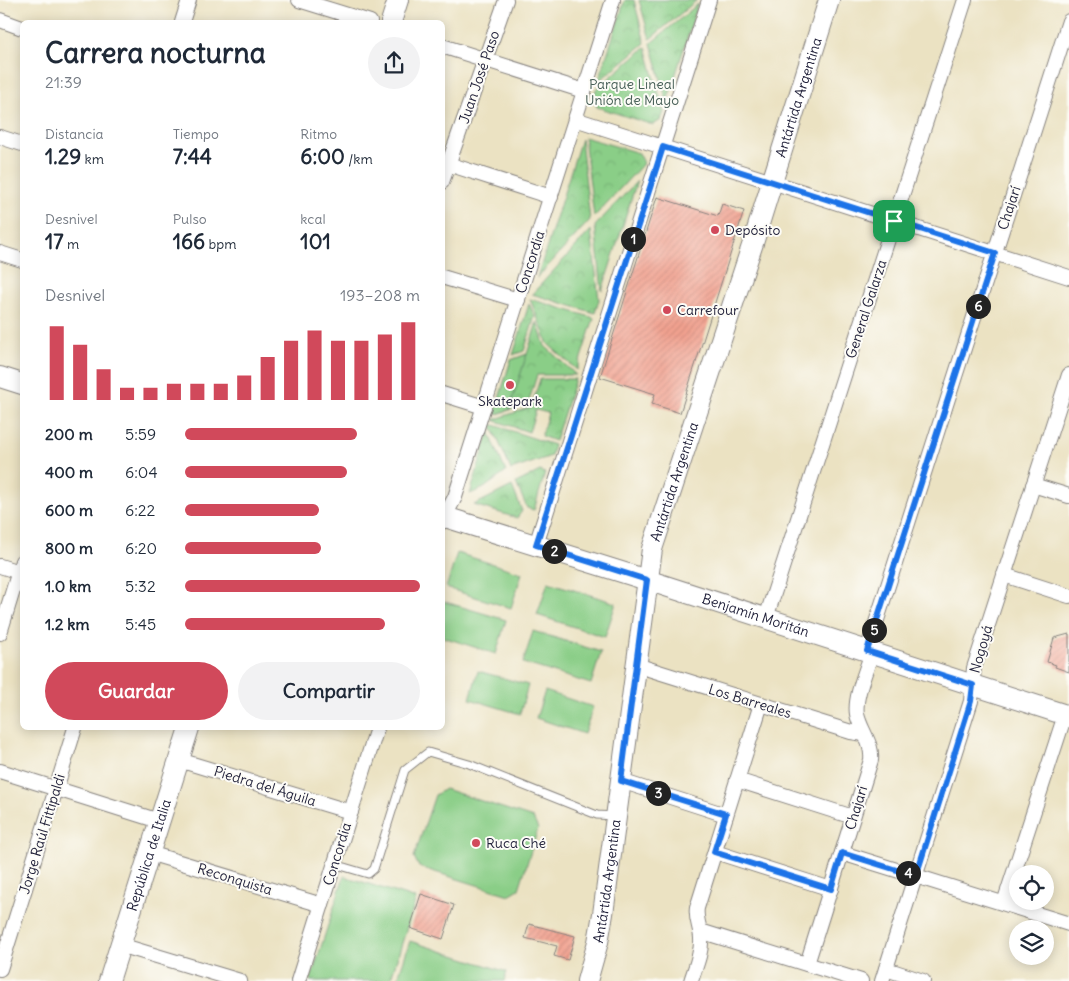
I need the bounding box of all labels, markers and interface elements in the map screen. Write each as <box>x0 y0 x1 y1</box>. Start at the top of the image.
street label: Juan José Paso <box>455 28 503 126</box>
text: Carrera nocturna <box>45 35 266 71</box>
street label: Antártida Argentina <box>771 35 826 160</box>
button: share <box>368 37 420 89</box>
text: 21:39 <box>45 72 82 92</box>
park label: Parque Lineal Unión de Mayo <box>585 75 679 109</box>
text: Distancia <box>45 125 104 143</box>
text: Tiempo <box>173 125 219 143</box>
text: Ritmo <box>300 125 337 143</box>
text: 1.29 <box>45 143 81 170</box>
text: 7:44 <box>173 143 212 170</box>
text: 6:00 <box>300 143 345 170</box>
text: km <box>81 150 104 168</box>
text: /km <box>345 150 373 168</box>
street label: Chajarí <box>993 184 1025 232</box>
pin <box>873 200 915 242</box>
icon: arrive <box>880 207 908 235</box>
text: Desnivel <box>45 210 98 228</box>
text: Pulso <box>173 210 207 228</box>
text: kcal <box>300 210 326 228</box>
place label: Depósito <box>725 221 781 239</box>
marker: Depósito <box>709 224 721 236</box>
pin: 1 <box>620 226 646 252</box>
text: 17 <box>45 228 64 255</box>
text: 166 <box>173 228 205 255</box>
text: 101 <box>300 228 331 255</box>
street label: Concordia <box>511 228 549 296</box>
text: 1 <box>631 230 636 248</box>
text: m <box>64 235 79 253</box>
text: bpm <box>205 235 237 253</box>
street label: General Galarza <box>842 257 890 361</box>
text: Desnivel <box>45 285 105 305</box>
text: 193–208 m <box>340 285 420 305</box>
pin: 6 <box>966 294 990 318</box>
text: 6 <box>974 297 983 315</box>
place label: Carrefour <box>677 301 739 319</box>
marker: Carrefour <box>661 304 673 316</box>
marker: Skatepark <box>504 379 516 391</box>
place label: Skatepark <box>478 392 542 410</box>
street label: Antártida Argentina <box>646 420 702 544</box>
text: 200 m <box>45 424 93 444</box>
text: 5:59 <box>125 424 156 444</box>
text: 400 m <box>45 462 93 482</box>
text: 6:04 <box>125 462 158 482</box>
text: 600 m <box>45 500 93 520</box>
text: 6:22 <box>125 500 155 520</box>
text: 800 m <box>45 538 93 558</box>
text: 6:20 <box>125 538 157 558</box>
pin: 2 <box>542 538 566 564</box>
text: 2 <box>551 542 558 560</box>
text: 1.0 km <box>45 576 91 596</box>
text: 5:32 <box>125 576 156 596</box>
street label: Benjamín Moritán <box>700 589 812 641</box>
text: 1.2 km <box>45 614 89 634</box>
text: 5:45 <box>125 614 156 634</box>
pin: 5 <box>862 618 886 642</box>
text: 5 <box>870 621 879 639</box>
street label: Nogoyá <box>966 623 996 675</box>
button: Guardar <box>45 662 228 720</box>
button: Compartir <box>238 662 420 720</box>
street label: Los Barreales <box>706 680 794 722</box>
street label: Piedra del Águila <box>212 762 318 810</box>
street label: Jorge Raúl Fittipaldi <box>15 772 69 896</box>
pin: 3 <box>646 780 670 806</box>
text: 3 <box>655 784 662 802</box>
street label: Chajarí <box>841 784 871 832</box>
street label: República de Italia <box>123 797 175 913</box>
street label: Antártida Argentina <box>589 818 625 944</box>
street label: Concordia <box>319 820 355 888</box>
place label: Ruca Ché <box>486 834 546 852</box>
marker: Ruca Ché <box>470 837 482 849</box>
street label: Reconquista <box>195 859 275 899</box>
pin: 4 <box>896 860 920 886</box>
text: 4 <box>904 864 913 882</box>
map controls <box>1009 865 1054 965</box>
button: locate <box>1009 865 1054 910</box>
button: layers <box>1009 920 1054 965</box>

